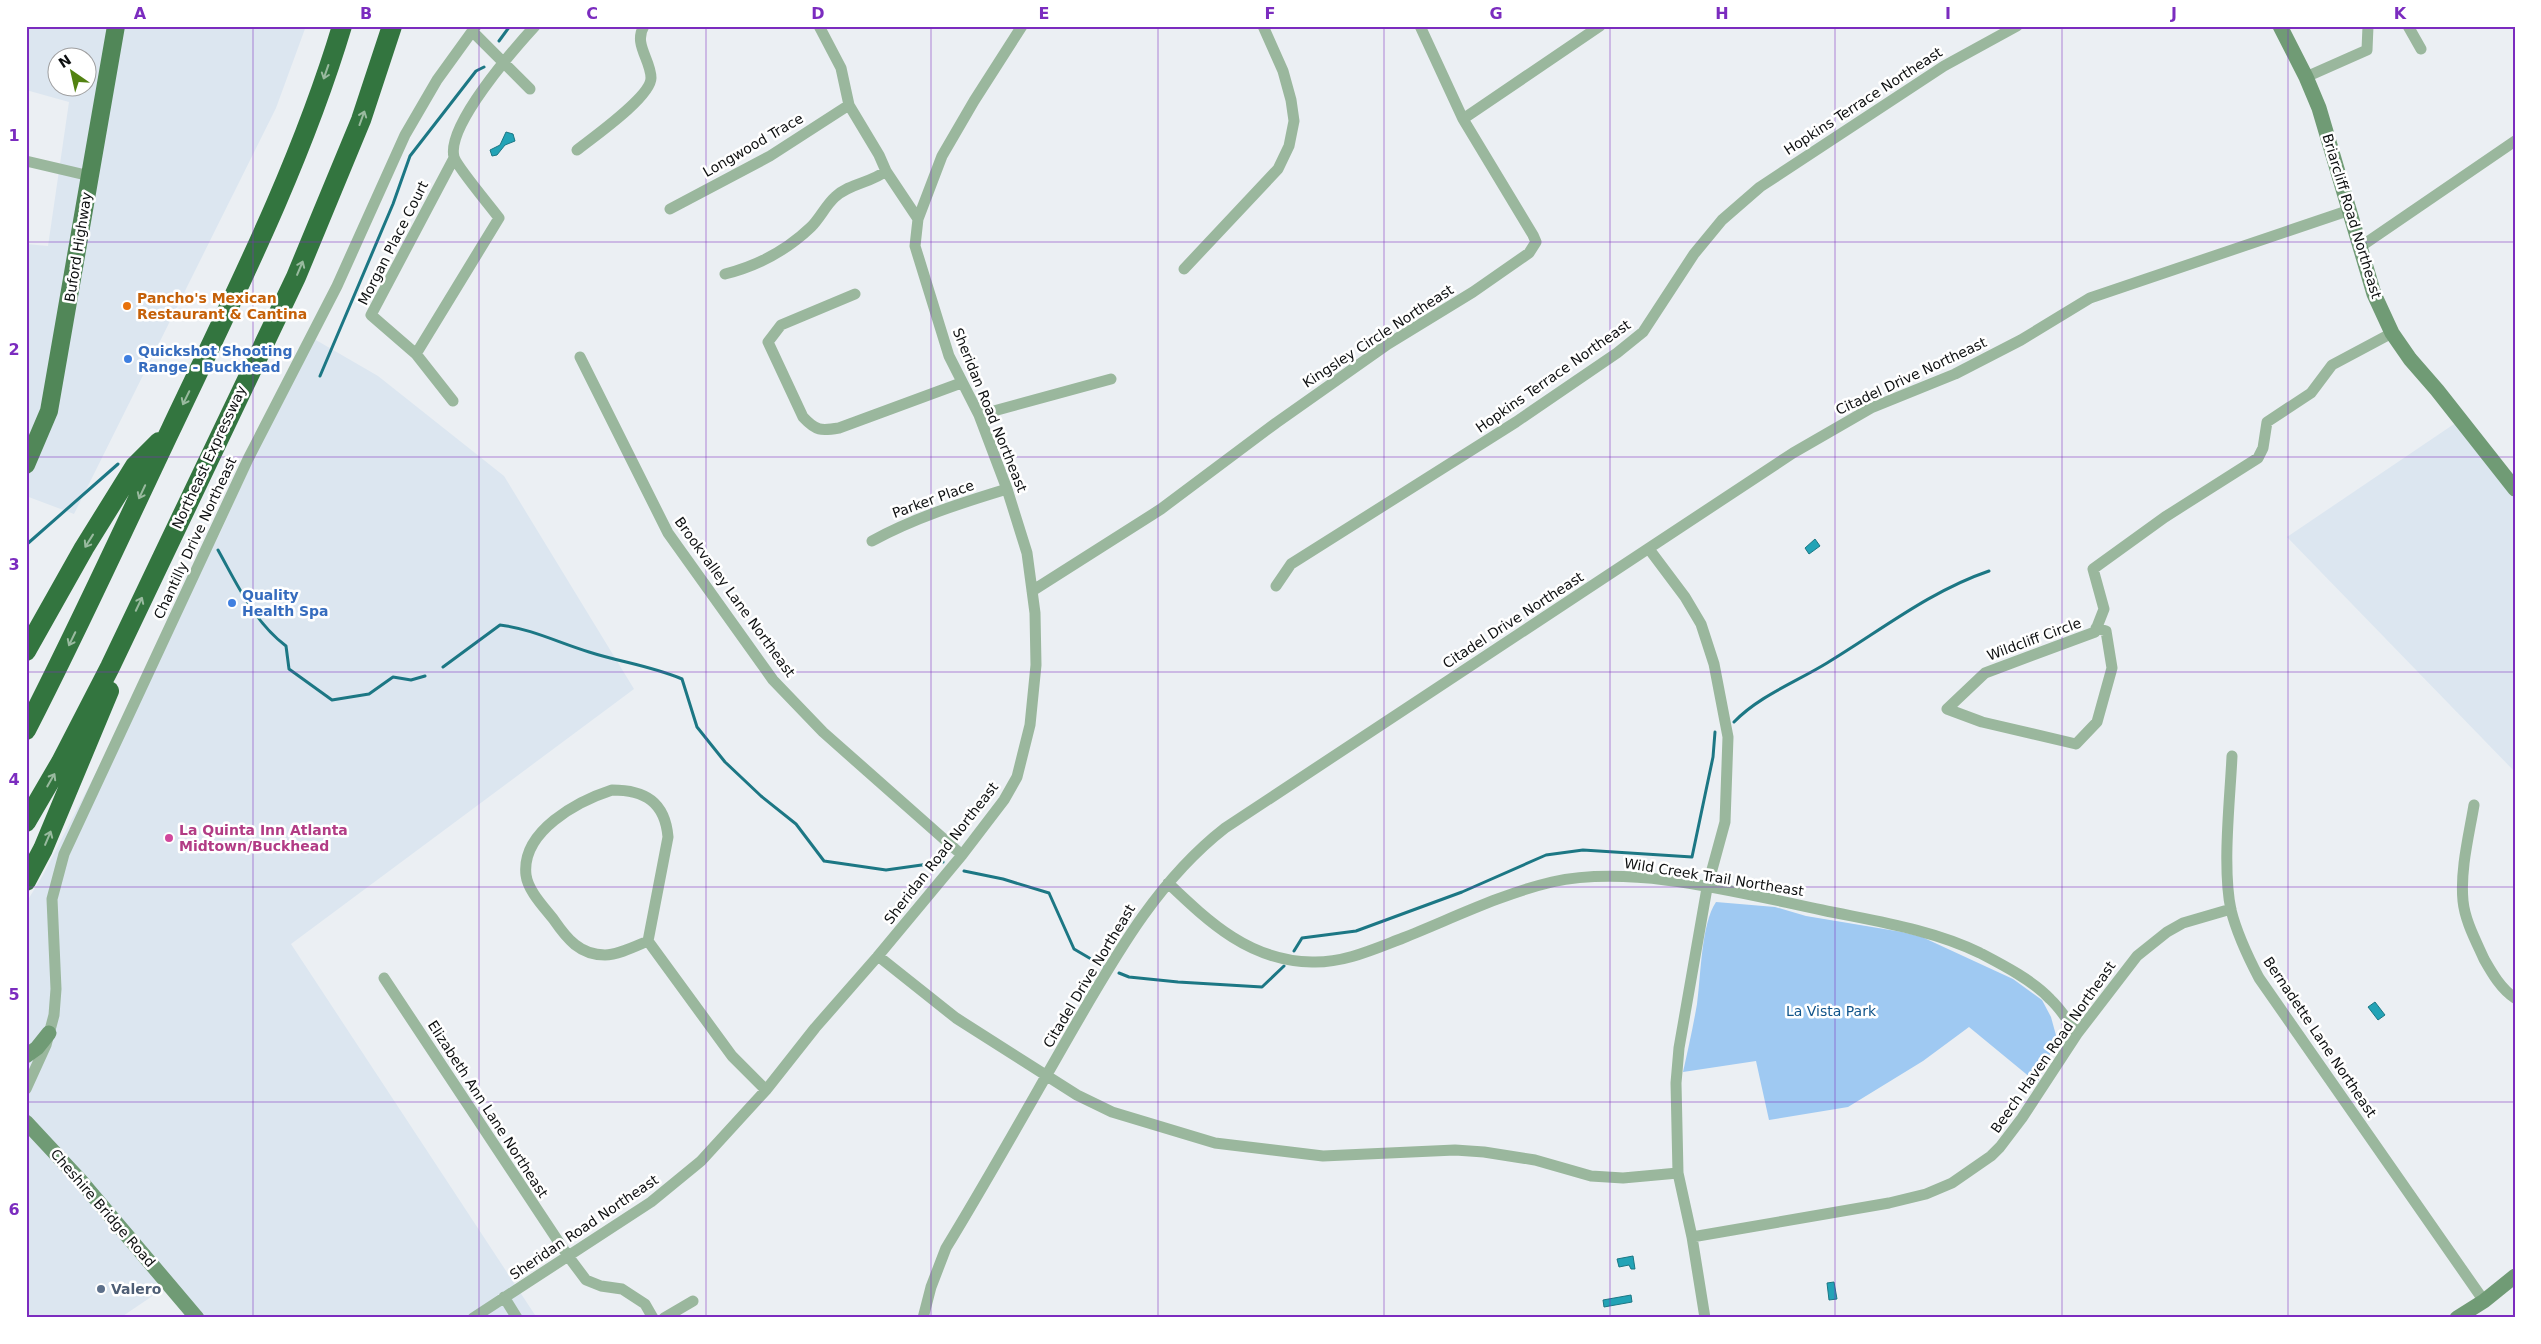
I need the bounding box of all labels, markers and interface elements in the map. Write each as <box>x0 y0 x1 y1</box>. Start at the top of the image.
text: A <box>134 4 147 23</box>
text: B <box>360 4 372 23</box>
text: C <box>586 4 598 23</box>
text: D <box>811 4 825 23</box>
text: E <box>1039 4 1049 23</box>
text: F <box>1265 4 1275 23</box>
text: G <box>1489 4 1503 23</box>
text: H <box>1715 4 1729 23</box>
text: I <box>1945 4 1951 23</box>
text: J <box>2170 4 2177 23</box>
text: K <box>2394 4 2407 23</box>
street label: Hopkins Terrace Northeast <box>1781 44 1945 158</box>
north arrow <box>48 48 98 98</box>
text: N <box>55 51 74 71</box>
one-way arrow <box>321 64 330 80</box>
one-way arrow <box>358 110 367 126</box>
street label: Longwood Trace <box>700 110 806 180</box>
text: 1 <box>8 126 20 145</box>
street label: Briarcliff Road Northeast <box>2319 132 2385 301</box>
street label: Morgan Place Court <box>355 178 431 308</box>
street label: Buford Highway <box>61 191 95 303</box>
one-way arrow <box>295 261 305 276</box>
street label: Kingsley Circle Northeast <box>1300 281 1457 391</box>
place label: Pancho's Mexican Restaurant & Cantina <box>137 290 307 322</box>
marker: Pancho's Mexican Restaurant & Cantina <box>121 300 133 312</box>
street label: Hopkins Terrace Northeast <box>1473 316 1634 436</box>
street label: Sheridan Road Northeast <box>950 326 1030 495</box>
street label: Citadel Drive Northeast <box>1833 334 1989 418</box>
text: 2 <box>8 340 20 359</box>
place label: Quickshot Shooting Range - Buckhead <box>138 343 293 375</box>
marker: Quickshot Shooting Range - Buckhead <box>122 353 134 365</box>
street label: Northeast Expressway <box>169 383 249 531</box>
one-way arrow <box>181 390 190 405</box>
street label: Chantilly Drive Northeast <box>150 454 240 622</box>
street label: Parker Place <box>890 477 976 521</box>
one-way arrow <box>136 484 146 499</box>
street label: Brookvalley Lane Northeast <box>672 514 799 680</box>
one-way arrow <box>84 533 94 547</box>
text: 3 <box>8 555 20 574</box>
street label: Citadel Drive Northeast <box>1440 568 1587 672</box>
place label: Quality Health Spa <box>242 587 329 619</box>
one-way arrow <box>135 597 145 612</box>
marker: Quality Health Spa <box>226 597 238 609</box>
street label: Wildcliff Circle <box>1985 615 2083 663</box>
one-way arrow <box>67 631 77 646</box>
text: 4 <box>8 770 20 789</box>
one-way arrow <box>46 774 56 788</box>
street label: Sheridan Road Northeast <box>881 779 1002 927</box>
place label: La Quinta Inn Atlanta Midtown/Buckhead <box>179 822 348 854</box>
one-way arrow <box>44 831 53 846</box>
marker: La Quinta Inn Atlanta Midtown/Buckhead <box>163 832 175 844</box>
street label: Wild Creek Trail Northeast <box>1623 855 1806 899</box>
street label: Citadel Drive Northeast <box>1040 901 1138 1051</box>
street label: Bernadette Lane Northeast <box>2260 954 2380 1121</box>
street label: Beech Haven Road Northeast <box>1987 958 2119 1136</box>
text: 5 <box>8 985 20 1004</box>
park label: La Vista Park <box>1786 1003 1877 1019</box>
street label: Elizabeth Ann Lane Northeast <box>425 1017 552 1201</box>
street label: Cheshire Bridge Road <box>47 1146 159 1270</box>
street label: Sheridan Road Northeast <box>507 1171 662 1283</box>
text: 6 <box>8 1200 20 1219</box>
place label: Valero <box>111 1281 162 1297</box>
marker: Valero <box>95 1283 107 1295</box>

